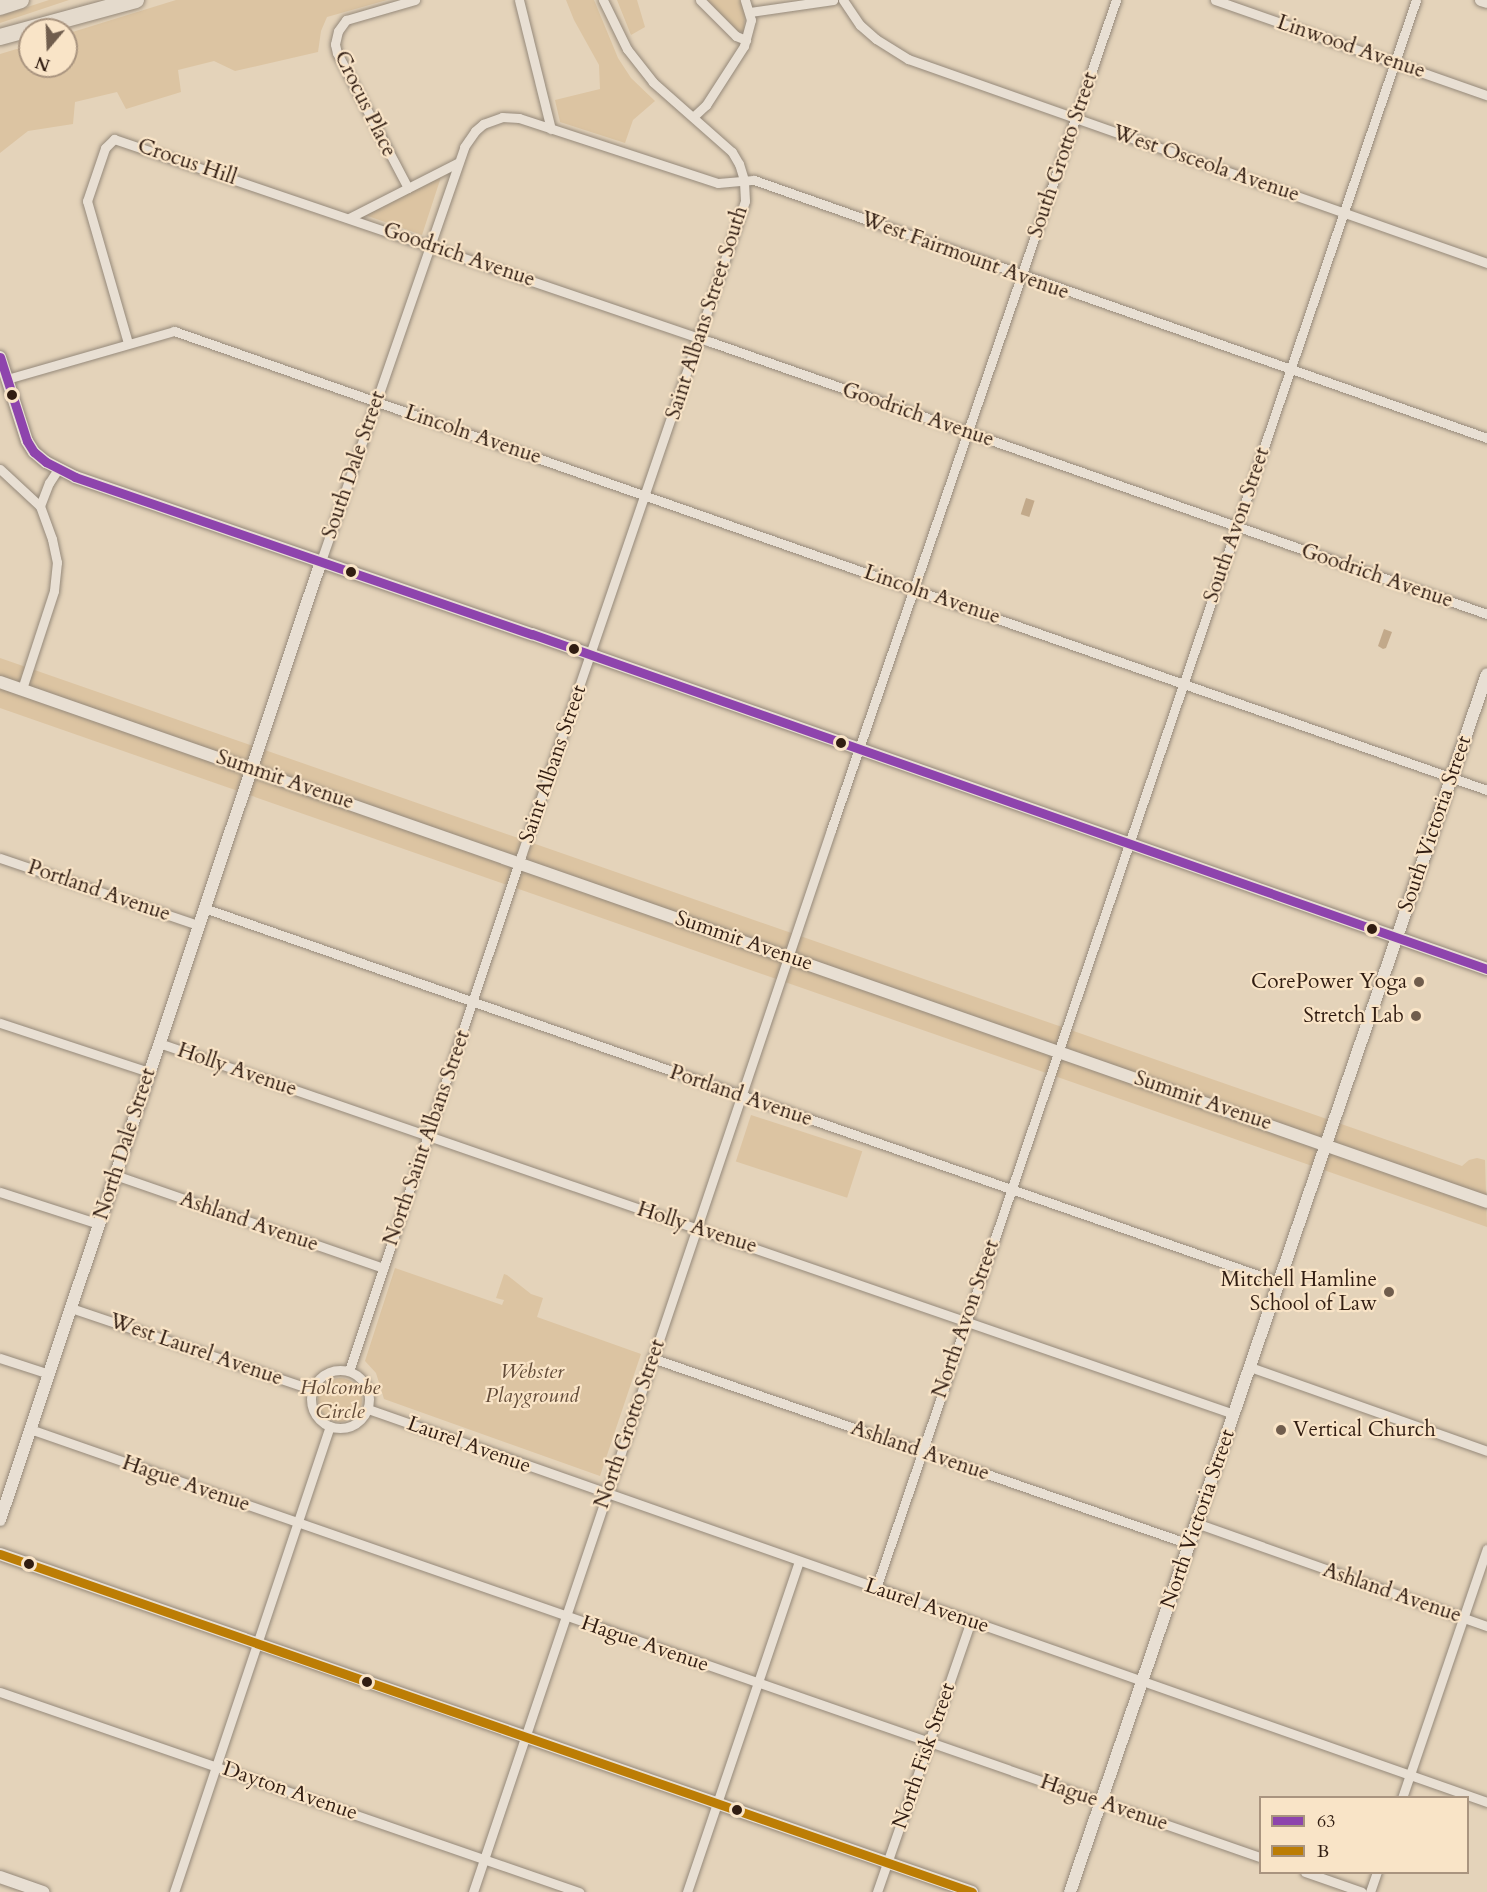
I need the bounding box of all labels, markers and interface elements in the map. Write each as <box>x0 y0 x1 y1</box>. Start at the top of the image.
street label: Linwood Avenue <box>1274 10 1428 84</box>
north arrow <box>18 18 78 78</box>
street label: Crocus Place <box>329 47 401 161</box>
text: N <box>33 50 53 76</box>
street label: South Grotto Street <box>1023 69 1103 241</box>
street label: West Osceola Avenue <box>1109 120 1303 208</box>
street label: Crocus Hill <box>134 133 240 191</box>
street label: Saint Albans Street South <box>661 203 753 423</box>
street label: West Fairmount Avenue <box>858 207 1072 305</box>
street label: Goodrich Avenue <box>380 217 538 293</box>
street label: Goodrich Avenue <box>839 377 997 453</box>
street label: South Dale Street <box>317 388 391 542</box>
unlabelled marker <box>6 389 18 401</box>
street label: Lincoln Avenue <box>402 400 544 470</box>
street label: South Avon Street <box>1199 444 1275 606</box>
street label: Goodrich Avenue <box>1298 538 1456 614</box>
street label: Lincoln Avenue <box>861 560 1003 630</box>
unlabelled marker <box>345 566 357 578</box>
unlabelled marker <box>568 643 580 655</box>
street label: Saint Albans Street <box>514 682 592 846</box>
street label: South Victoria Street <box>1393 732 1477 916</box>
unlabelled marker <box>835 737 847 749</box>
street label: Summit Avenue <box>213 745 357 815</box>
street label: Portland Avenue <box>24 855 174 927</box>
street label: Summit Avenue <box>672 906 816 976</box>
unlabelled marker <box>1366 923 1378 935</box>
place label: CorePower Yoga <box>1251 969 1407 995</box>
marker: CorePower Yoga <box>1412 975 1426 989</box>
place label: Stretch Lab <box>1303 1003 1404 1029</box>
marker: Stretch Lab <box>1409 1009 1423 1023</box>
street label: North Saint Albans Street <box>378 1027 476 1249</box>
street label: Holly Avenue <box>174 1038 300 1102</box>
street label: Portland Avenue <box>666 1060 816 1132</box>
street label: North Dale Street <box>89 1065 161 1223</box>
street label: Summit Avenue <box>1131 1066 1275 1136</box>
street label: Ashland Avenue <box>176 1187 322 1257</box>
street label: Holly Avenue <box>634 1197 760 1259</box>
street label: North Avon Street <box>927 1237 1005 1401</box>
place label: Mitchell Hamline School of Law <box>1221 1267 1377 1317</box>
marker: Mitchell Hamline School of Law <box>1382 1285 1396 1299</box>
street label: West Laurel Avenue <box>106 1309 286 1391</box>
street label: North Grotto Street <box>589 1336 671 1512</box>
park label: Webster Playground <box>485 1359 579 1409</box>
park label: Holcombe Circle <box>300 1375 380 1425</box>
street label: Laurel Avenue <box>404 1411 534 1479</box>
street label: Ashland Avenue <box>847 1416 993 1486</box>
place label: Vertical Church <box>1293 1417 1436 1443</box>
marker: Vertical Church <box>1274 1423 1288 1437</box>
street label: North Victoria Street <box>1155 1426 1241 1612</box>
street label: Hague Avenue <box>119 1450 253 1518</box>
unlabelled marker <box>23 1558 35 1570</box>
street label: Ashland Avenue <box>1319 1558 1465 1628</box>
street label: Laurel Avenue <box>862 1573 992 1639</box>
street label: Hague Avenue <box>578 1610 712 1678</box>
unlabelled marker <box>361 1676 373 1688</box>
street label: North Fisk Street <box>887 1680 961 1832</box>
street label: Dayton Avenue <box>219 1756 361 1826</box>
street label: Hague Avenue <box>1037 1769 1171 1837</box>
legend <box>1259 1796 1469 1874</box>
unlabelled marker <box>731 1804 743 1816</box>
text: 63 <box>1317 1809 1335 1834</box>
text: B <box>1317 1839 1329 1864</box>

